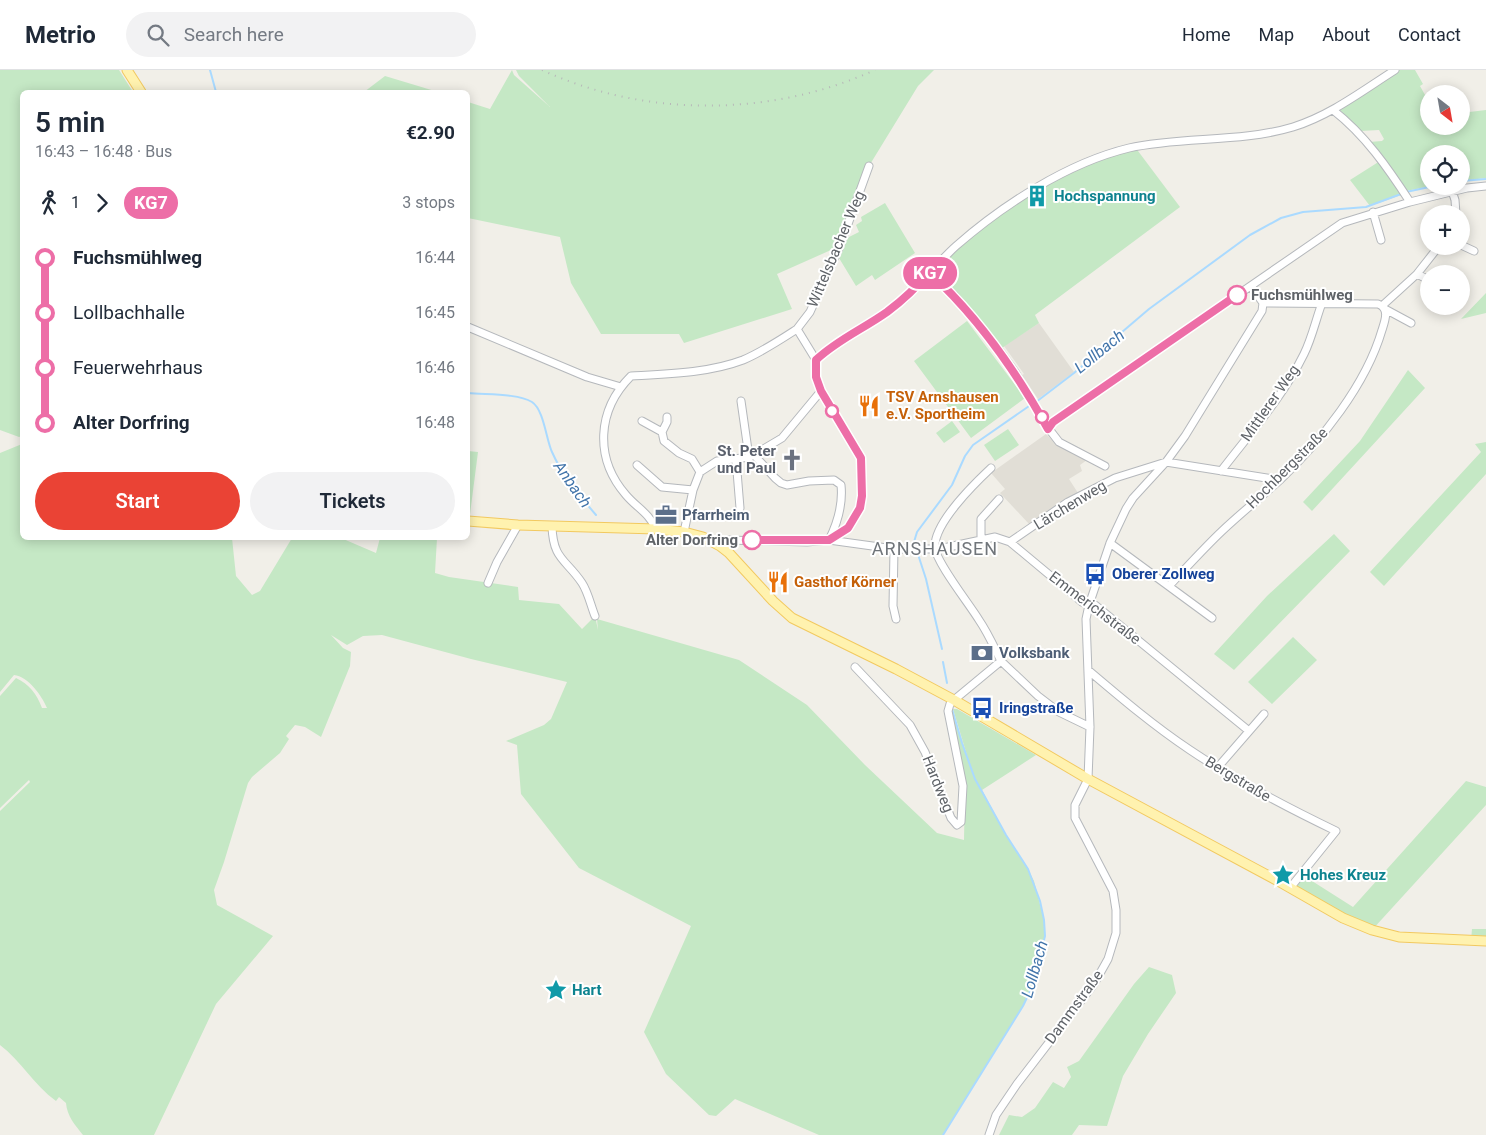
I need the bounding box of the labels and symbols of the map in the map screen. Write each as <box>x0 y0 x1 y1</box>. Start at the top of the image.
north arrow <box>1420 85 1470 135</box>
building icon: Hochspannung <box>1024 183 1050 209</box>
place label: Hochspannung <box>1054 187 1156 205</box>
street label: Wittelsbacher Weg <box>803 188 869 310</box>
line badge: KG7 <box>901 257 959 289</box>
marker: Fuchsmühlweg <box>1227 285 1247 305</box>
place label: Fuchsmühlweg <box>1251 286 1353 304</box>
water label: Lollbach <box>1071 326 1128 377</box>
street label: Mittlerer Weg <box>1237 361 1303 445</box>
place label: TSV Arnshausen e.V. Sportheim <box>886 388 999 423</box>
restaurant icon: TSV Arnshausen e.V. Sportheim <box>856 393 882 419</box>
unlabelled marker <box>825 404 839 418</box>
unlabelled marker <box>1035 410 1049 424</box>
street label: Hochbergstraße <box>1243 424 1331 512</box>
place label: St. Peter und Paul <box>717 442 777 477</box>
church icon: St. Peter und Paul <box>779 447 805 473</box>
water label: Anbach <box>549 457 595 511</box>
street label: Lärchenweg <box>1031 476 1109 534</box>
office icon: Pfarrheim <box>653 502 679 528</box>
place label: Pfarrheim <box>682 506 750 524</box>
marker: Alter Dorfring <box>742 530 762 550</box>
place label: Alter Dorfring <box>646 531 738 549</box>
district label: ARNSHAUSEN <box>872 538 998 559</box>
bus stop icon: Oberer Zollweg <box>1082 561 1108 587</box>
place label: Oberer Zollweg <box>1112 565 1215 583</box>
street label: Emmerichstraße <box>1046 568 1144 648</box>
restaurant icon: Gasthof Körner <box>765 569 791 595</box>
place label: Gasthof Körner <box>794 573 897 591</box>
bank icon: Volksbank <box>969 640 995 666</box>
place label: Volksbank <box>999 644 1070 662</box>
bus stop icon: Iringstraße <box>969 695 995 721</box>
place label: Iringstraße <box>999 699 1073 717</box>
street label: Bergstraße <box>1202 752 1274 806</box>
street label: Hardweg <box>918 753 958 815</box>
place icon: Hohes Kreuz <box>1270 862 1296 888</box>
place label: Hohes Kreuz <box>1300 866 1386 884</box>
water label: Lollbach <box>1017 938 1052 1000</box>
street label: Dammstraße <box>1041 967 1107 1047</box>
place icon: Hart <box>543 977 569 1003</box>
place label: Hart <box>572 981 602 999</box>

